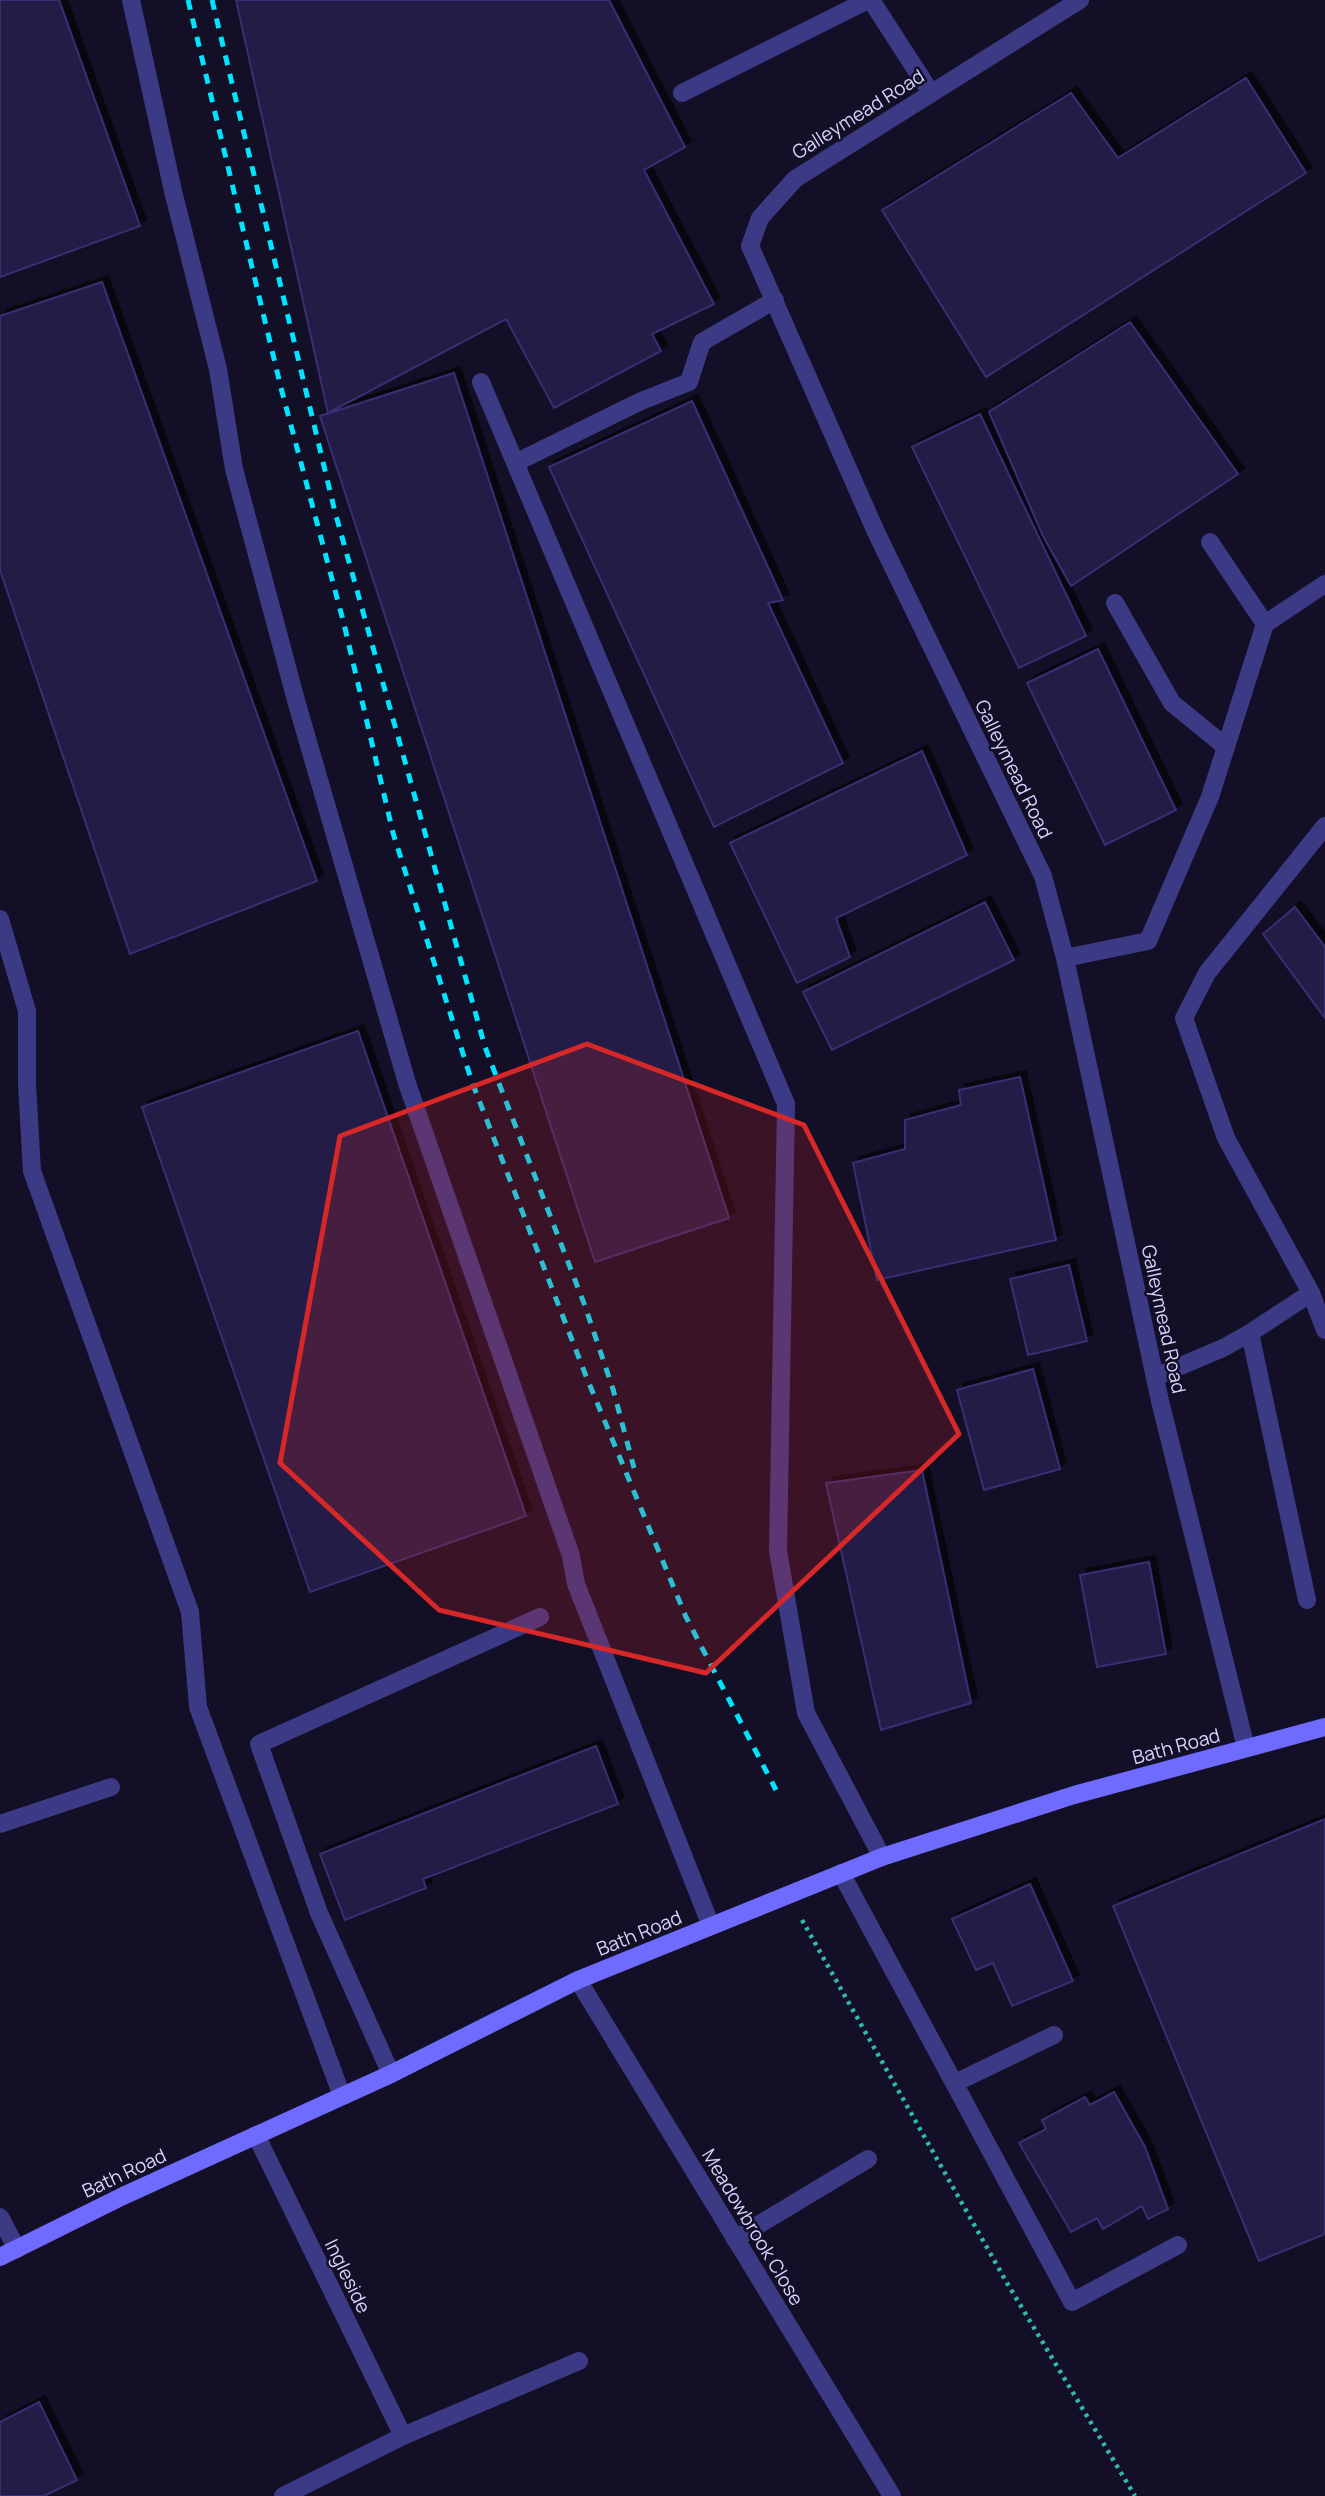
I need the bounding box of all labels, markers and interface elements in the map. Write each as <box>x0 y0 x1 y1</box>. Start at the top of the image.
street label: Galleymead Road <box>787 63 929 165</box>
street label: Galleymead Road <box>969 695 1059 843</box>
street label: Galleymead Road <box>1136 1242 1192 1396</box>
street label: Bath Road <box>1129 1722 1223 1770</box>
street label: Bath Road <box>592 1904 686 1962</box>
street label: Bath Road <box>78 2142 170 2204</box>
street label: Meadowbrook Close <box>696 2144 810 2310</box>
street label: Ingleside <box>319 2235 377 2317</box>

